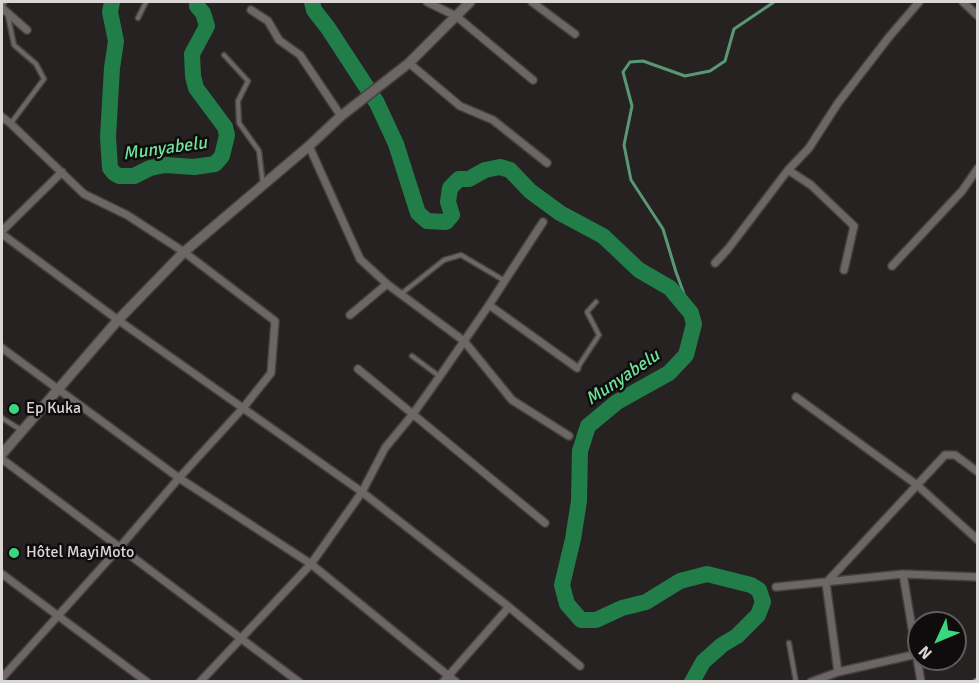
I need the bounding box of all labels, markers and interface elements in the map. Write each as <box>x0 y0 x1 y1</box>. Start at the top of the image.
water label: Munyabelu <box>122 132 208 166</box>
water label: Munyabelu <box>582 345 664 411</box>
place label: Ep Kuka <box>26 399 81 419</box>
marker: Ep Kuka <box>7 402 21 416</box>
place label: Hôtel MayiMoto <box>26 543 134 563</box>
marker: Hôtel MayiMoto <box>7 546 21 560</box>
north arrow <box>907 611 967 671</box>
text: N <box>914 641 937 663</box>

